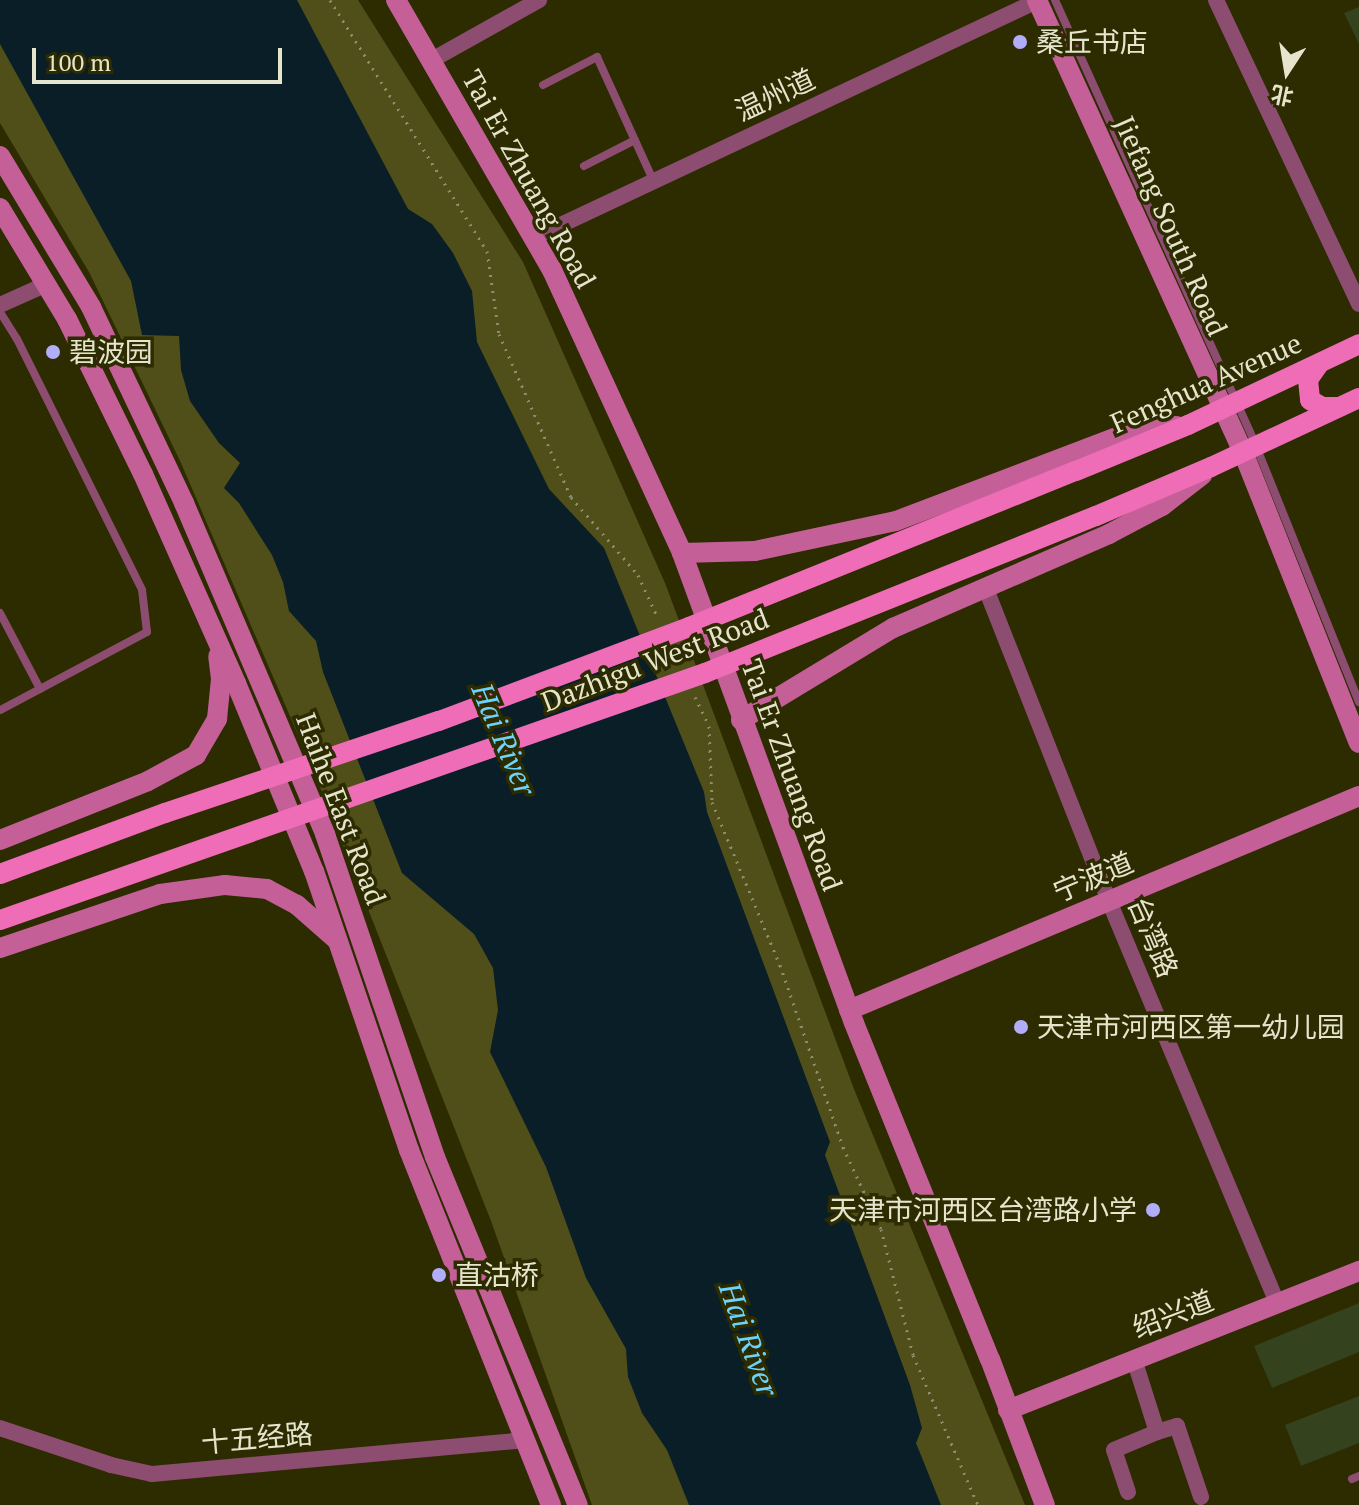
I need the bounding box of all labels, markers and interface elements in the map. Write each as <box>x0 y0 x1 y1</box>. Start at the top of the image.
place label: 桑丘书店 <box>1036 25 1148 59</box>
scale bar <box>36 32 286 82</box>
north arrow <box>1247 32 1327 112</box>
marker: 桑丘书店 <box>1011 33 1029 51</box>
text: 100 m <box>46 46 111 78</box>
street label: 温州道 <box>730 62 820 128</box>
street label: Tai Er Zhuang Road <box>455 64 603 294</box>
text: 北 <box>1268 79 1296 112</box>
street label: Jiefang South Road <box>1108 111 1234 341</box>
street label: Fenghua Avenue <box>1105 326 1307 440</box>
place label: 碧波园 <box>69 335 153 369</box>
marker: 碧波园 <box>44 343 62 361</box>
street label: Dazhigu West Road <box>537 601 773 719</box>
street label: Tai Er Zhuang Road <box>734 655 850 895</box>
water label: Hai River <box>464 677 544 801</box>
street label: Haihe East Road <box>289 708 393 910</box>
street label: 宁波道 <box>1048 845 1138 909</box>
street label: 台湾路 <box>1121 892 1185 982</box>
place label: 天津市河西区第一幼儿园 <box>1037 1010 1345 1044</box>
marker: 天津市河西区第一幼儿园 <box>1012 1018 1030 1036</box>
place label: 天津市河西区台湾路小学 <box>829 1193 1137 1227</box>
marker: 天津市河西区台湾路小学 <box>1144 1201 1162 1219</box>
place label: 直沽桥 <box>455 1258 539 1292</box>
marker: 直沽桥 <box>430 1266 448 1284</box>
water label: Hai River <box>712 1277 786 1401</box>
street label: 绍兴道 <box>1128 1283 1218 1345</box>
street label: 十五经路 <box>200 1416 314 1460</box>

